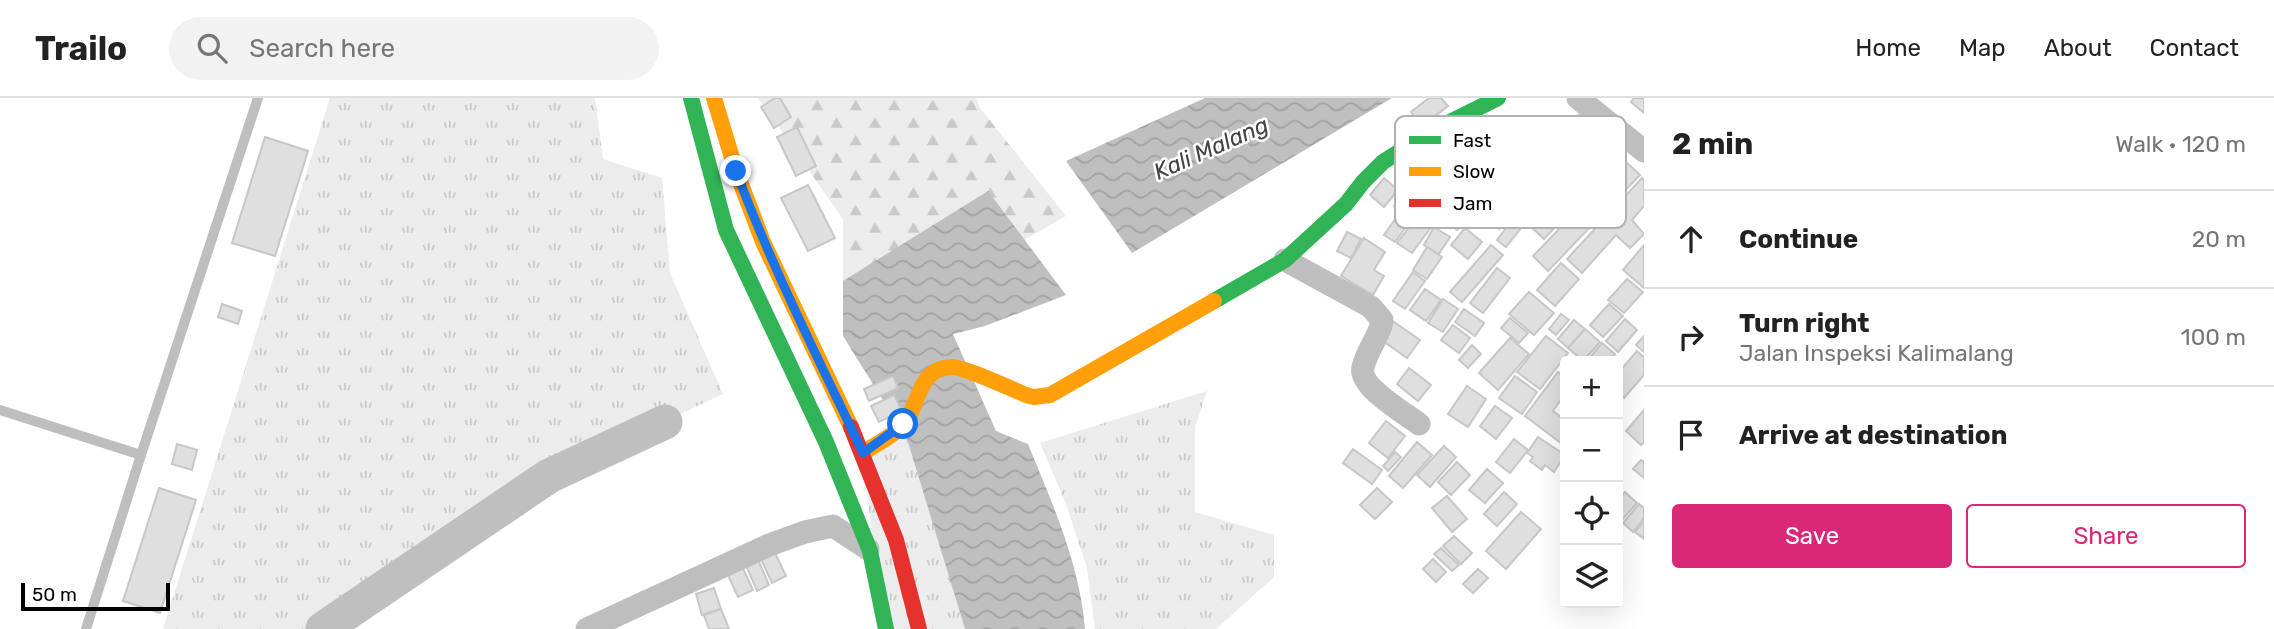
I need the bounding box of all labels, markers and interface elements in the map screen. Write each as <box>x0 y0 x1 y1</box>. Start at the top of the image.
search box <box>169 17 659 80</box>
text: Trailo <box>35 29 127 68</box>
icon: search <box>193 29 231 67</box>
text: Search here <box>249 33 395 64</box>
text: Home <box>1855 34 1921 62</box>
text: Map <box>1959 34 2006 62</box>
text: About <box>2044 34 2112 62</box>
text: Contact <box>2150 34 2239 62</box>
water label: Kali Malang <box>1149 110 1273 186</box>
legend <box>1395 116 1626 228</box>
text: 2 min <box>1672 126 1753 162</box>
text: Fast <box>1453 129 1492 152</box>
text: Walk · 120 m <box>2115 130 2246 158</box>
route end <box>720 155 751 186</box>
text: Slow <box>1453 160 1495 183</box>
text: Jam <box>1453 192 1492 215</box>
icon: ahead <box>1672 220 1710 258</box>
text: Continue <box>1739 224 1858 255</box>
text: 20 m <box>2192 225 2246 253</box>
text: Turn right <box>1739 308 1869 339</box>
icon: right <box>1672 318 1710 356</box>
text: 100 m <box>2181 323 2246 351</box>
text: Jalan Inspeksi Kalimalang <box>1739 339 2014 367</box>
map controls <box>1560 356 1623 608</box>
button: + <box>1560 356 1623 419</box>
route start <box>887 408 918 439</box>
icon: arrive <box>1672 416 1710 454</box>
button: − <box>1560 419 1623 482</box>
text: Arrive at destination <box>1739 420 2007 451</box>
button: locate <box>1560 482 1623 545</box>
button: Save <box>1672 504 1952 568</box>
button: Share <box>1966 504 2246 568</box>
button: layers <box>1560 545 1623 608</box>
scale bar <box>21 580 170 612</box>
text: 50 m <box>32 583 77 606</box>

